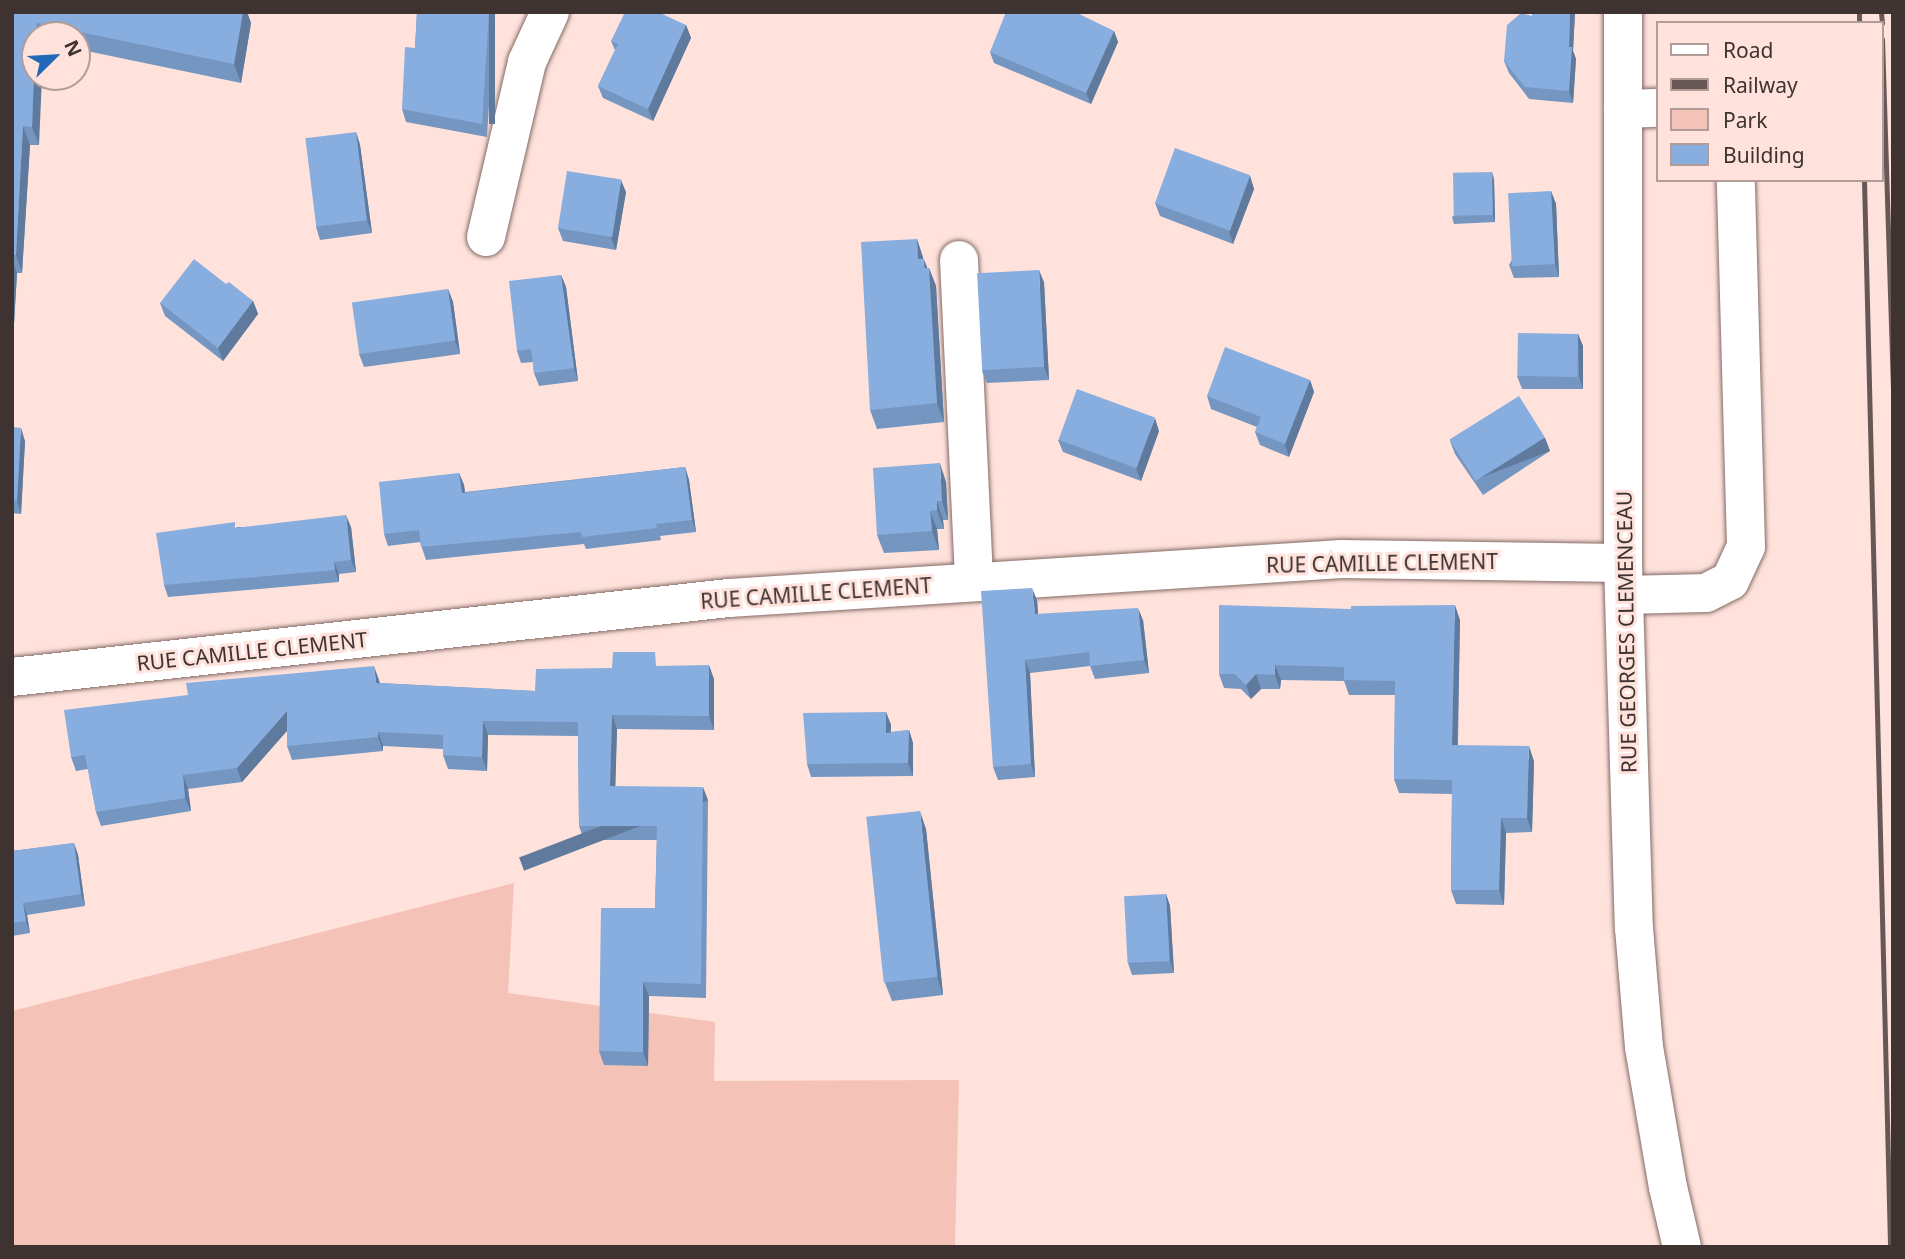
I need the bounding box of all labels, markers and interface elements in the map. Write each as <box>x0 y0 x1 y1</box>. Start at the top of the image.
north arrow <box>21 21 91 91</box>
legend <box>1657 21 1884 182</box>
text: N <box>58 36 88 61</box>
text: Road <box>1723 36 1773 64</box>
text: Railway <box>1723 71 1798 99</box>
text: Park <box>1723 106 1767 134</box>
text: Building <box>1723 141 1805 169</box>
street label: RUE GEORGES CLEMENCEAU <box>1611 491 1641 773</box>
street label: RUE CAMILLE CLEMENT <box>1266 548 1498 578</box>
street label: RUE CAMILLE CLEMENT <box>699 572 933 614</box>
street label: RUE CAMILLE CLEMENT <box>135 626 369 676</box>

